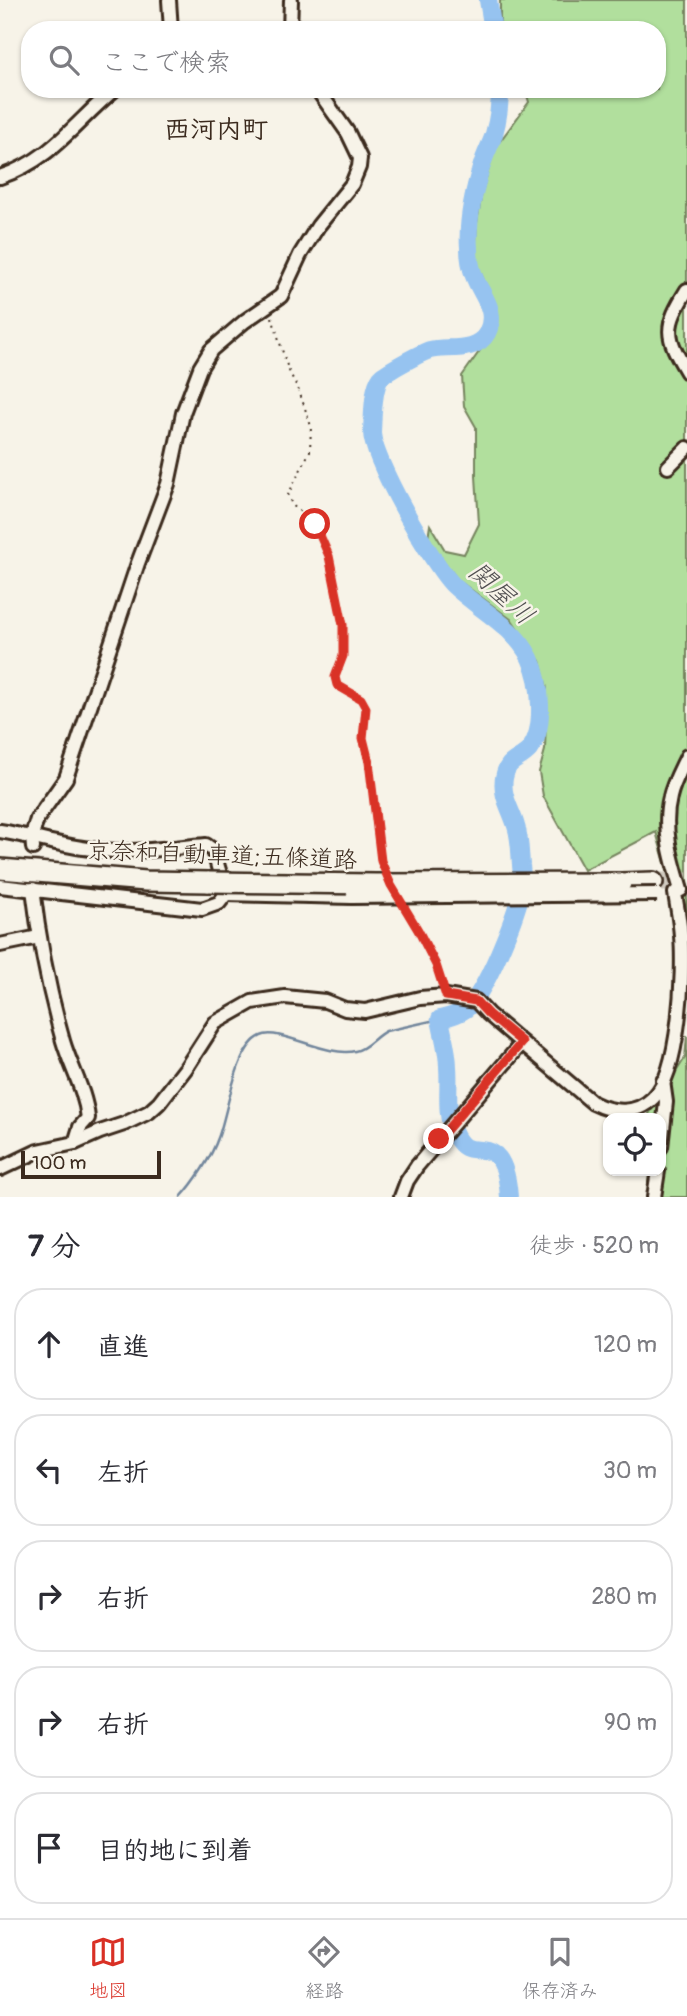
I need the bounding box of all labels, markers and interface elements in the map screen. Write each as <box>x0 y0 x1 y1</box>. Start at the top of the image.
search box <box>21 21 666 98</box>
icon: search <box>45 41 83 79</box>
text: ここで検索 <box>101 47 231 79</box>
district label: 西河内町 <box>164 114 268 146</box>
route start <box>299 508 330 539</box>
water label: 関屋川 <box>462 555 541 632</box>
street label: 京奈和自動車道;五條道路 <box>86 836 358 875</box>
map controls <box>603 1113 666 1176</box>
button: locate <box>603 1113 666 1176</box>
route end <box>423 1123 454 1154</box>
scale bar <box>21 1148 161 1180</box>
text: 100 m <box>32 1151 86 1175</box>
text: 7 分 <box>28 1228 80 1265</box>
text: 徒歩 · 520 m <box>529 1231 659 1260</box>
icon: ahead <box>30 1325 68 1363</box>
text: 120 m <box>594 1330 657 1359</box>
text: 直進 <box>97 1331 149 1363</box>
icon: left <box>30 1451 68 1489</box>
text: 30 m <box>603 1456 657 1485</box>
text: 左折 <box>97 1457 149 1489</box>
icon: right <box>30 1577 68 1615</box>
text: 280 m <box>591 1582 657 1611</box>
text: 右折 <box>97 1583 149 1615</box>
icon: right <box>30 1703 68 1741</box>
text: 90 m <box>604 1708 657 1737</box>
text: 右折 <box>97 1709 149 1741</box>
icon: arrive <box>30 1829 68 1867</box>
text: 目的地に到着 <box>97 1835 253 1867</box>
tab: 地図 <box>89 1933 127 2003</box>
tab: 経路 <box>305 1933 344 2003</box>
tab: 保存済み <box>522 1933 598 2003</box>

